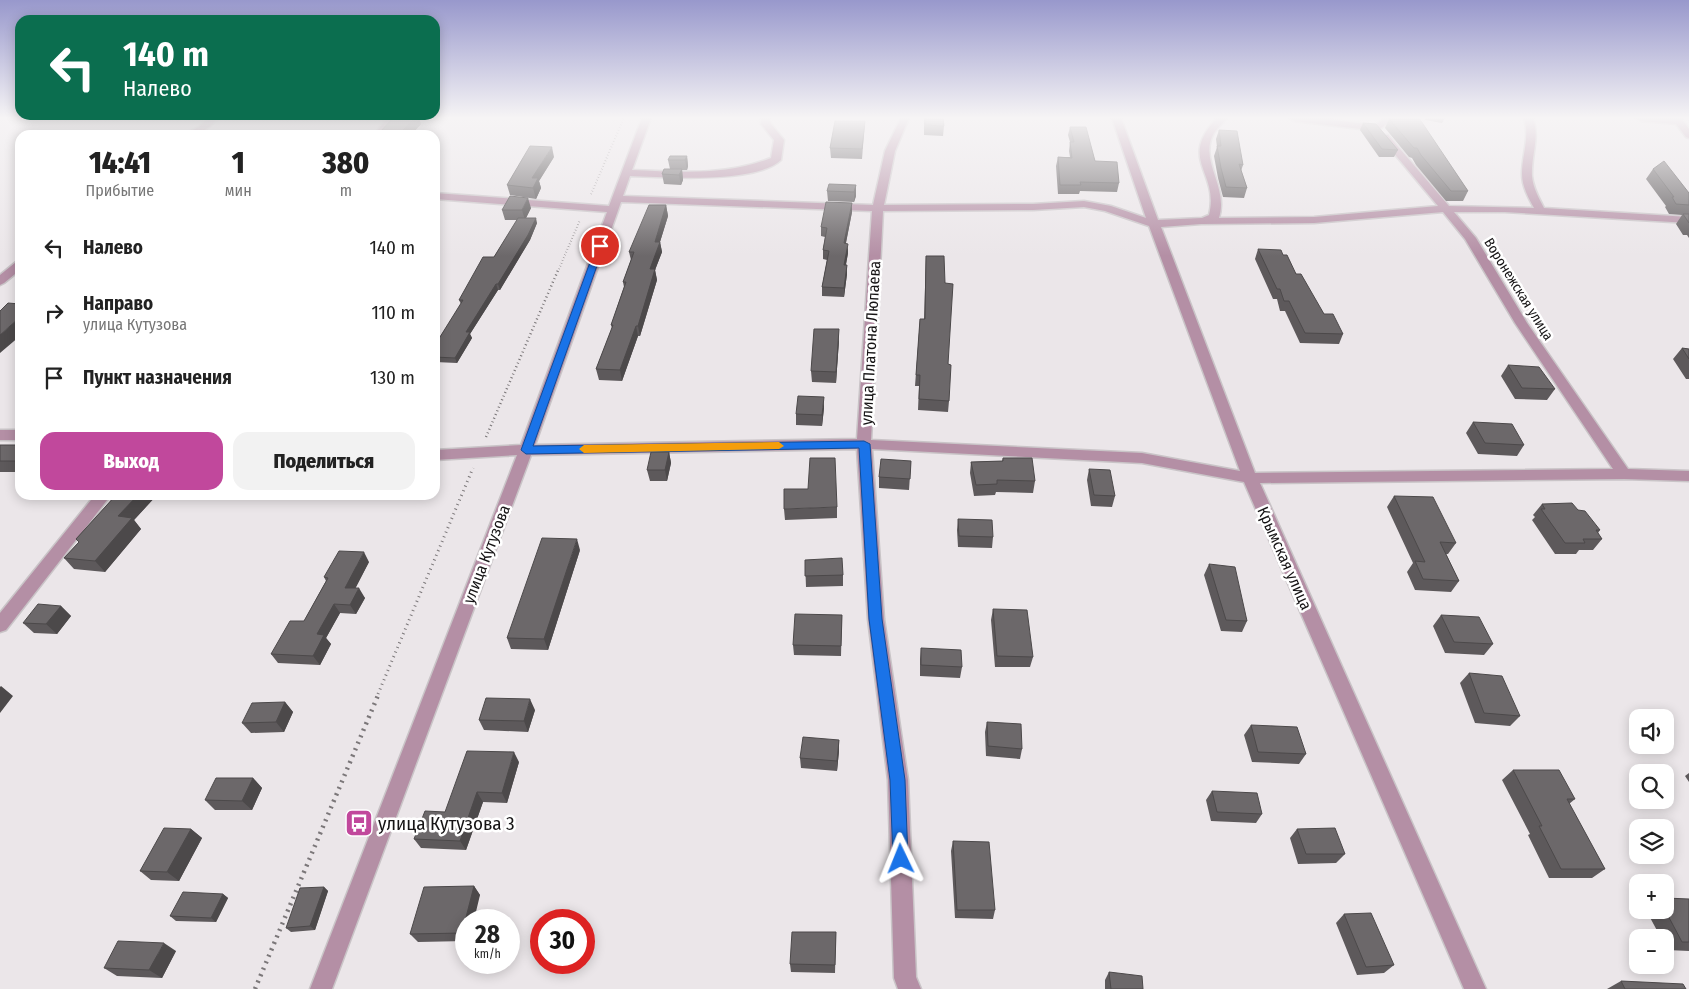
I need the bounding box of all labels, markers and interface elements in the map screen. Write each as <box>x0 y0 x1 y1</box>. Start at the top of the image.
text: 140 m <box>123 33 209 75</box>
icon: left <box>40 35 105 100</box>
text: Налево <box>123 75 192 102</box>
text: 14:41 <box>89 145 151 181</box>
text: 1 <box>232 145 245 181</box>
text: 380 <box>322 145 369 181</box>
text: Прибытие <box>86 181 154 200</box>
text: мин <box>225 181 252 200</box>
text: m <box>340 181 352 200</box>
pin <box>579 225 621 267</box>
icon: arrive <box>586 232 614 260</box>
icon: left <box>40 234 68 262</box>
street label: Воронежская улица <box>1480 235 1557 344</box>
text: Налево <box>83 236 143 259</box>
text: 140 m <box>369 236 415 259</box>
street label: улица Платона Люпаева <box>857 260 884 426</box>
text: Направо <box>83 292 153 315</box>
icon: right <box>40 299 68 327</box>
text: 110 m <box>371 301 415 324</box>
text: улица Кутузова <box>83 315 187 334</box>
icon: arrive <box>40 364 68 392</box>
text: Пункт назначения <box>83 366 232 389</box>
text: 130 m <box>370 366 415 389</box>
button: Выход <box>40 432 223 490</box>
button: Поделиться <box>233 432 415 490</box>
street label: улица Кутузова <box>459 502 514 606</box>
street label: Крымская улица <box>1253 504 1316 613</box>
map controls <box>1629 709 1674 974</box>
button: sound <box>1629 709 1674 754</box>
button: search <box>1629 764 1674 809</box>
bus stop icon: улица Кутузова 3 <box>344 808 374 838</box>
place label: улица Кутузова 3 <box>378 812 515 835</box>
button: layers <box>1629 819 1674 864</box>
position arrow <box>874 832 926 884</box>
button: + <box>1629 874 1674 919</box>
speed limit sign: 30 <box>530 909 595 974</box>
text: 28 <box>475 920 500 950</box>
button: − <box>1629 929 1674 974</box>
text: km/h <box>474 947 501 961</box>

